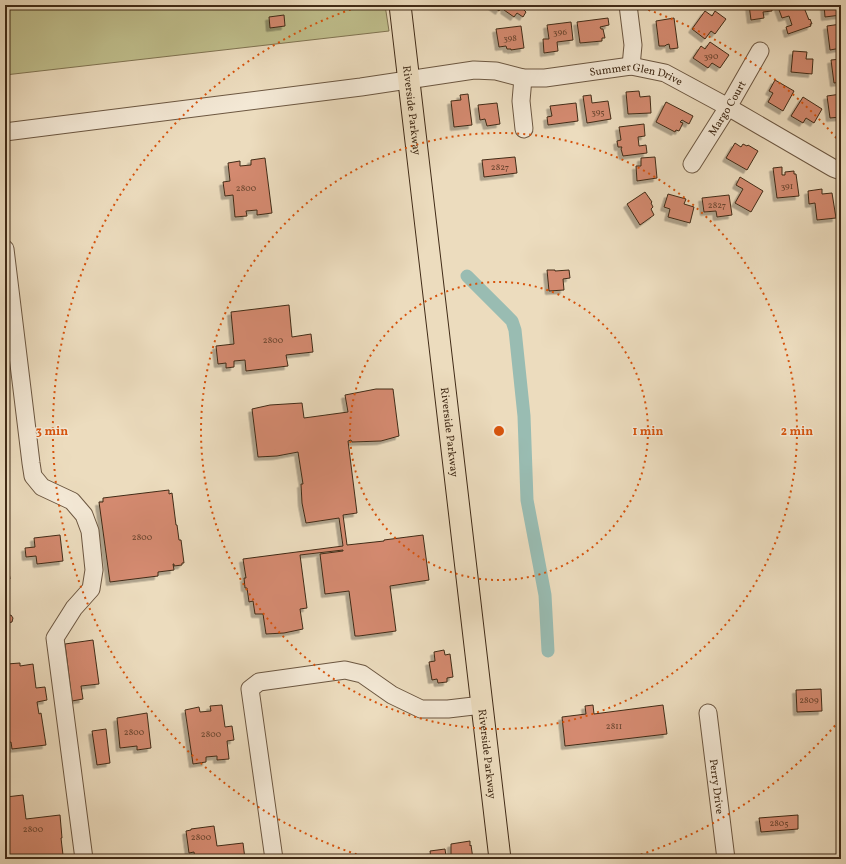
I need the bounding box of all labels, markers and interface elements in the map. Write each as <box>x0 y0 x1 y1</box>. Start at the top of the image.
house number: 396 <box>553 26 567 39</box>
house number: 398 <box>503 32 517 45</box>
house number: 390 <box>704 50 719 63</box>
street label: Summer Glen Drive <box>589 60 685 90</box>
street label: Riverside Parkway <box>398 65 424 156</box>
street label: Margo Court <box>706 78 750 139</box>
house number: 395 <box>591 106 605 119</box>
house number: 2827 <box>491 161 509 174</box>
house number: 391 <box>781 180 793 193</box>
house number: 2800 <box>236 182 257 195</box>
house number: 2827 <box>708 199 726 212</box>
house number: 2800 <box>263 334 284 347</box>
street label: Riverside Parkway <box>436 387 461 478</box>
text: 3 min <box>36 424 68 440</box>
centre of rings <box>492 424 506 438</box>
text: 1 min <box>633 424 664 440</box>
text: 2 min <box>781 424 813 440</box>
house number: 2800 <box>132 531 153 544</box>
house number: 2809 <box>799 694 819 707</box>
street label: Riverside Parkway <box>474 708 499 800</box>
house number: 2811 <box>606 720 622 733</box>
house number: 2800 <box>124 726 145 739</box>
house number: 2800 <box>201 728 222 741</box>
street label: Perry Drive <box>705 758 726 815</box>
house number: 2805 <box>769 817 789 830</box>
house number: 2800 <box>23 823 44 836</box>
house number: 2800 <box>191 831 212 844</box>

